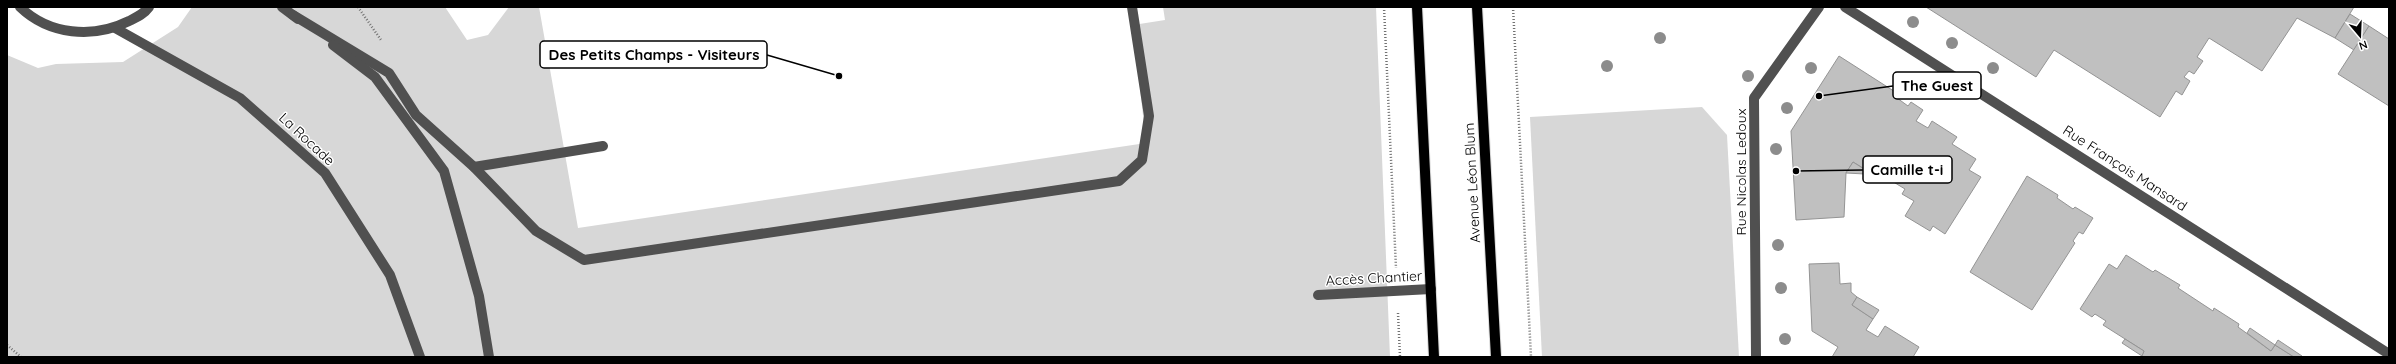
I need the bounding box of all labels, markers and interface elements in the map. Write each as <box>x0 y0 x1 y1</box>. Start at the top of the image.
north arrow <box>2340 16 2380 56</box>
text: N <box>2357 38 2369 53</box>
callout: Des Petits Champs - Visiteurs <box>540 41 767 68</box>
text: Des Petits Champs - Visiteurs <box>549 45 759 64</box>
callout: The Guest <box>1893 72 1981 99</box>
text: The Guest <box>1901 76 1973 95</box>
street label: Rue Nicolas Ledoux <box>1732 108 1750 235</box>
street label: La Rocade <box>275 109 339 169</box>
street label: Rue François Mansard <box>2059 121 2191 215</box>
street label: Avenue Léon Blum <box>1460 122 1484 244</box>
callout: Camille t-i <box>1863 156 1952 183</box>
text: Camille t-i <box>1871 160 1943 179</box>
street label: Accès Chantier <box>1325 266 1423 290</box>

